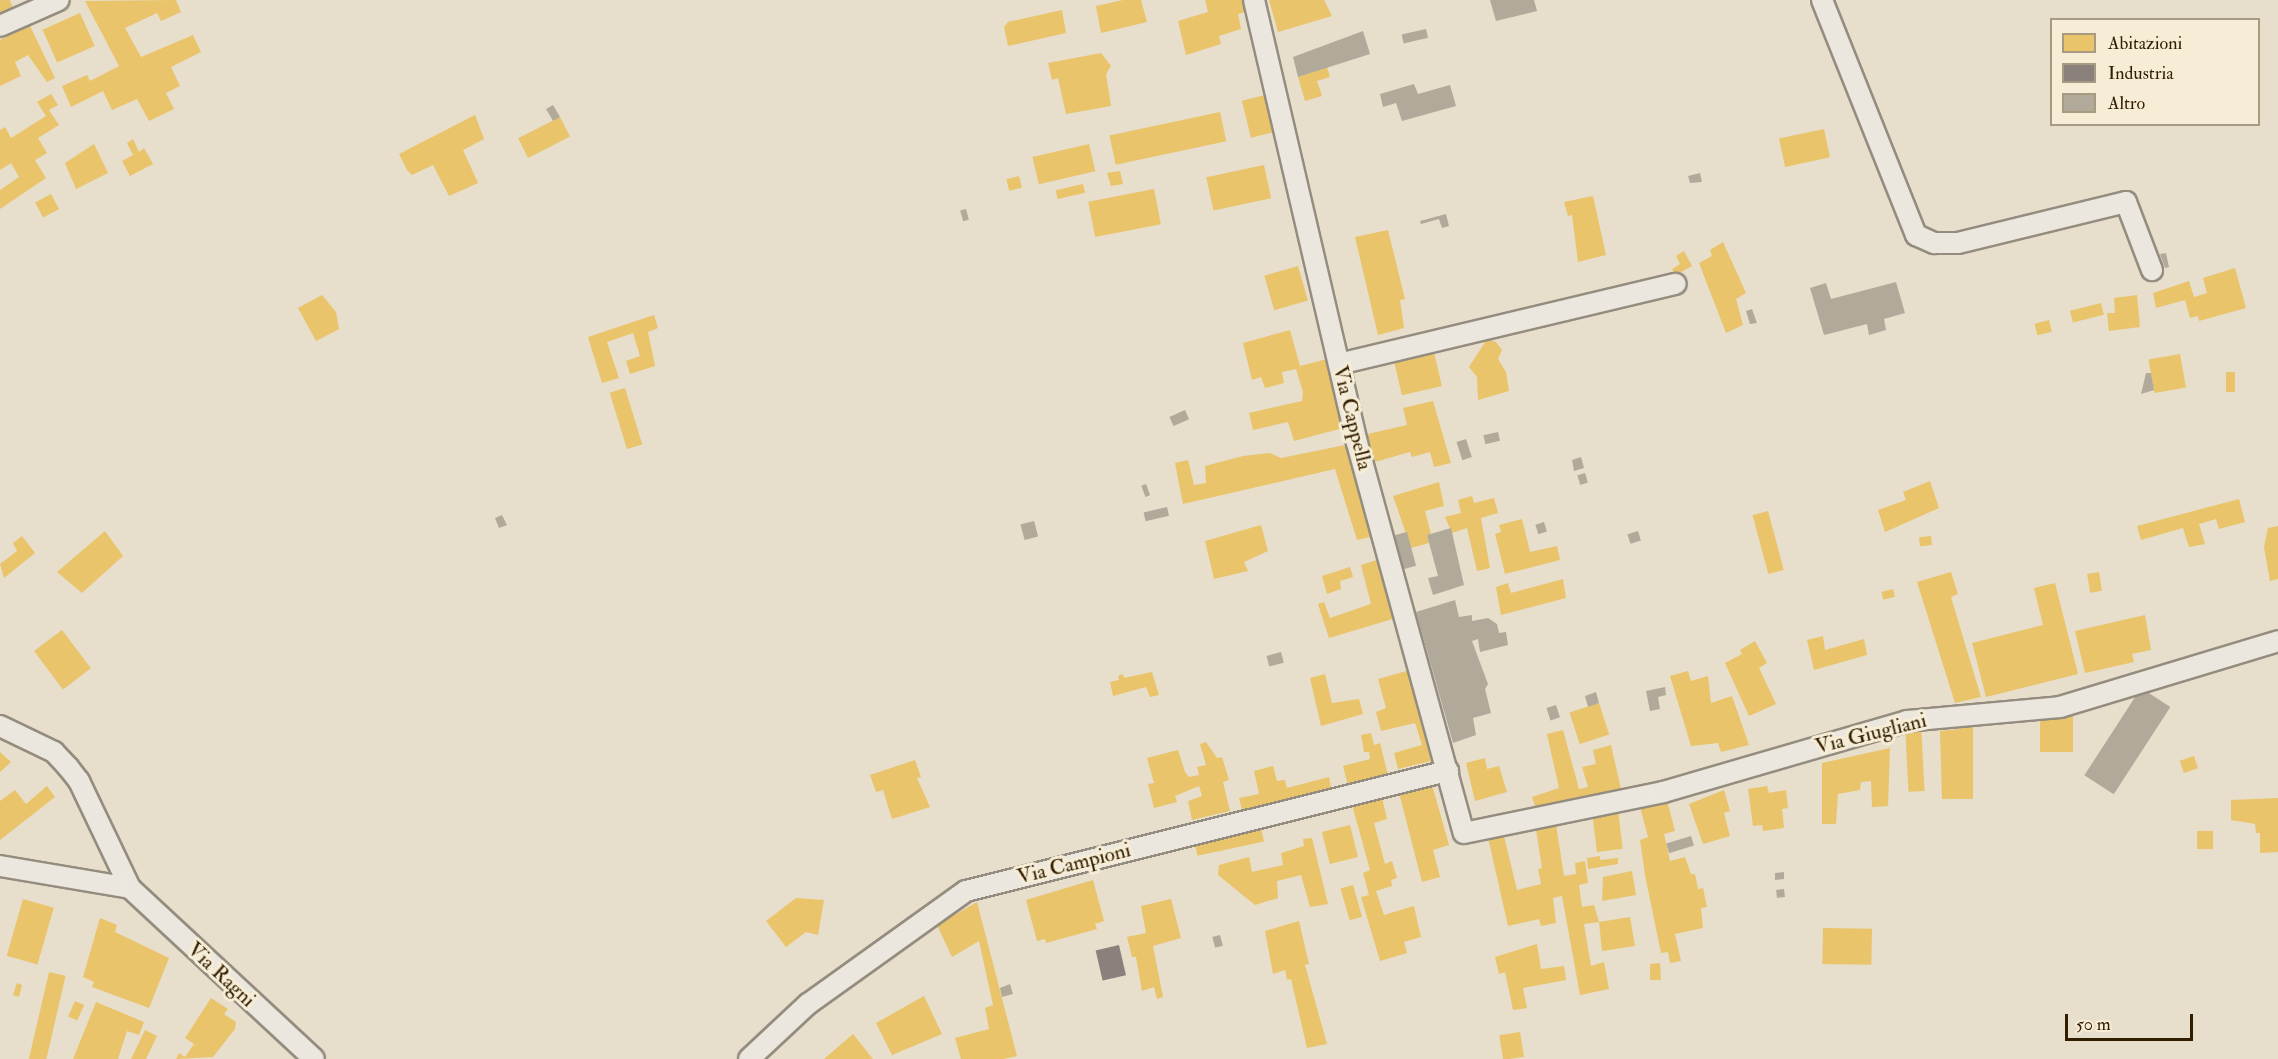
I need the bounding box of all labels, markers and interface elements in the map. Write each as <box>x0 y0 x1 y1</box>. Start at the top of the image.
legend <box>2050 18 2260 126</box>
text: Abitazioni <box>2108 32 2182 55</box>
text: Industria <box>2108 62 2174 85</box>
text: Altro <box>2108 92 2145 115</box>
street label: Via Cappella <box>1327 363 1377 473</box>
street label: Via Giugliani <box>1813 708 1929 760</box>
street label: Via Campioni <box>1015 838 1133 890</box>
street label: Via Ragni <box>182 937 260 1013</box>
scale bar <box>2068 1002 2196 1040</box>
text: 50 m <box>2076 1013 2111 1036</box>

